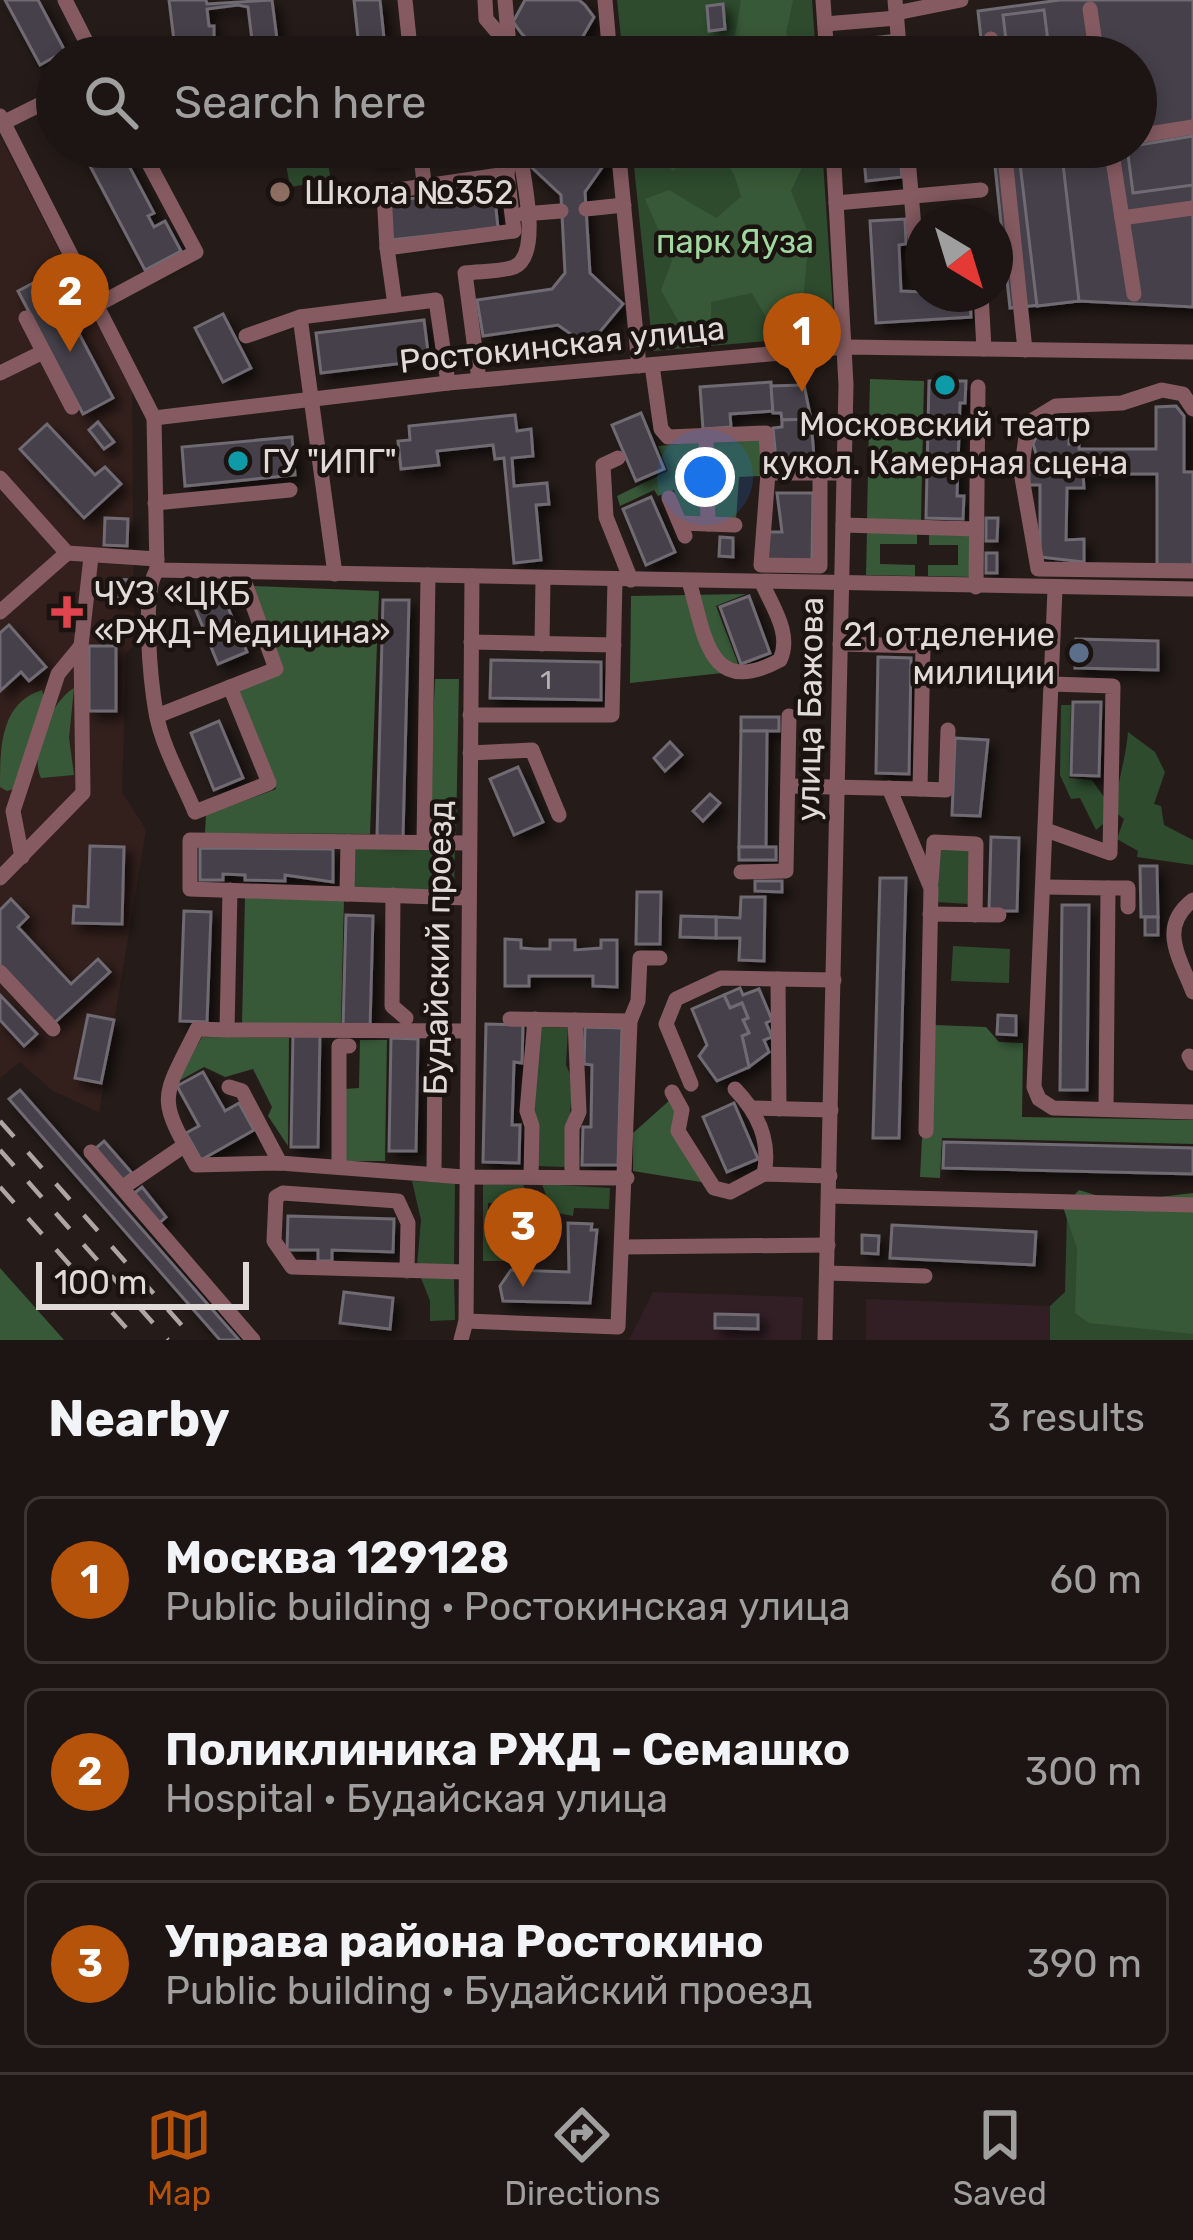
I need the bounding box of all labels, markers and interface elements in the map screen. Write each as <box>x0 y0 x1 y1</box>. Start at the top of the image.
search box <box>36 36 1157 168</box>
icon: search <box>78 69 144 135</box>
text: Search here <box>174 76 426 129</box>
place label: Школа №352 <box>304 173 514 212</box>
marker: Школа №352 <box>267 179 293 205</box>
north arrow <box>905 204 1013 312</box>
park label: парк Яуза <box>656 222 814 261</box>
pin: 2 <box>31 253 109 352</box>
pin: 1 <box>763 293 841 392</box>
street label: Ростокинская улица <box>397 308 727 381</box>
marker: Московский театр кукол. Камерная сцена <box>932 372 958 398</box>
place label: Московский театр кукол. Камерная сцена <box>762 405 1128 482</box>
place label: ГУ "ИПГ" <box>262 442 397 481</box>
your location <box>675 447 735 507</box>
marker: ГУ "ИПГ" <box>225 448 251 474</box>
place label: ЧУЗ «ЦКБ «РЖД-Медицина» <box>94 574 391 651</box>
marker: ЧУЗ «ЦКБ «РЖД-Медицина» <box>51 596 83 628</box>
street label: улица Бажова <box>788 596 831 822</box>
place label: 21 отделение милиции <box>843 615 1055 692</box>
marker: 21 отделение милиции <box>1066 640 1092 666</box>
house number: 1 <box>540 664 552 696</box>
street label: Будайский проезд <box>415 800 460 1096</box>
pin: 3 <box>484 1188 562 1287</box>
scale bar <box>36 1256 249 1309</box>
text: 100 m <box>54 1263 147 1302</box>
text: Nearby <box>48 1388 230 1449</box>
text: 3 results <box>988 1395 1145 1441</box>
text: Москва 129128 <box>165 1531 510 1584</box>
text: 1 <box>80 1557 100 1603</box>
text: 60 m <box>1049 1557 1142 1603</box>
text: Public building · Ростокинская улица <box>165 1584 851 1630</box>
text: Поликлиника РЖД - Семашко <box>165 1723 850 1776</box>
text: 2 <box>77 1749 103 1795</box>
text: 300 m <box>1025 1749 1142 1795</box>
text: Hospital · Будайская улица <box>165 1776 668 1822</box>
text: Управа района Ростокино <box>165 1915 764 1968</box>
text: 3 <box>77 1941 103 1987</box>
text: 390 m <box>1026 1941 1142 1987</box>
text: Public building · Будайский проезд <box>165 1968 812 2014</box>
tab: Map <box>146 2102 212 2213</box>
tab: Directions <box>504 2102 661 2213</box>
tab: Saved <box>953 2102 1047 2213</box>

